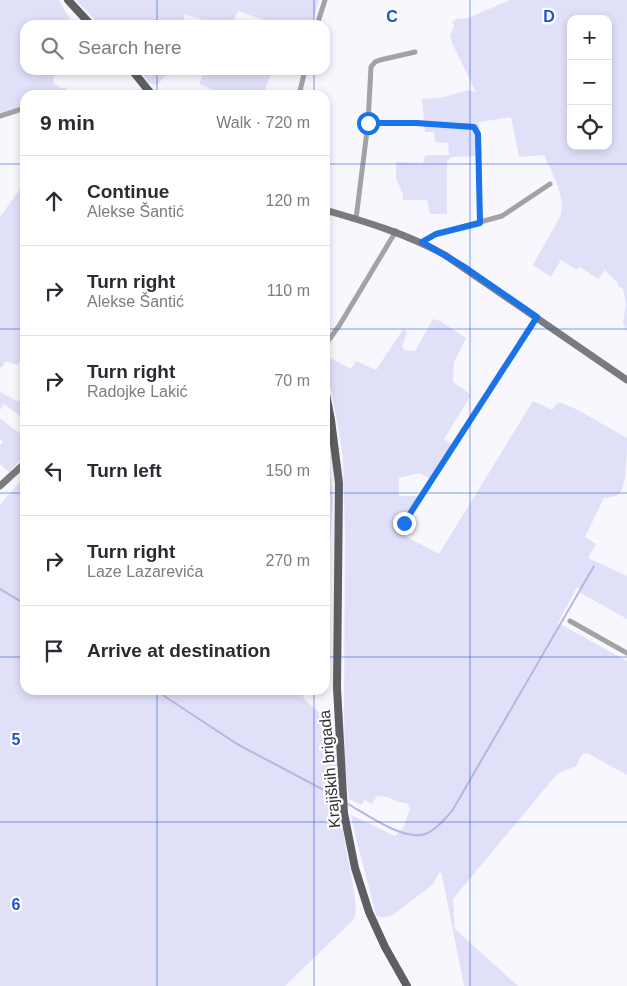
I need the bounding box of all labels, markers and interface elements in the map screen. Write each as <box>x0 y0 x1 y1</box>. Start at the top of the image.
text: C <box>386 8 398 25</box>
text: D <box>543 8 555 25</box>
map controls <box>567 15 612 150</box>
button: + <box>567 15 612 60</box>
search box <box>20 20 330 75</box>
icon: search <box>38 34 66 62</box>
text: Search here <box>78 37 182 58</box>
button: − <box>567 60 612 105</box>
button: locate <box>567 105 612 150</box>
text: 9 min <box>40 111 95 134</box>
route start <box>357 112 380 135</box>
text: Walk · 720 m <box>216 114 310 131</box>
text: Continue <box>87 181 169 202</box>
icon: ahead <box>40 187 68 215</box>
text: 120 m <box>266 192 310 209</box>
text: Alekse Šantić <box>87 203 184 220</box>
text: Turn right <box>87 271 175 292</box>
icon: right <box>40 277 68 305</box>
text: 110 m <box>267 282 310 299</box>
text: Alekse Šantić <box>87 293 184 310</box>
text: Turn right <box>87 361 175 382</box>
icon: right <box>40 367 68 395</box>
text: 70 m <box>274 372 310 389</box>
text: Radojke Lakić <box>87 383 188 400</box>
icon: left <box>40 457 68 485</box>
text: Turn left <box>87 460 162 481</box>
text: 150 m <box>266 462 310 479</box>
route end <box>393 512 416 535</box>
text: Turn right <box>87 541 175 562</box>
icon: right <box>40 547 68 575</box>
text: 270 m <box>266 552 310 569</box>
text: Laze Lazarevića <box>87 563 204 580</box>
icon: arrive <box>40 637 68 665</box>
text: Arrive at destination <box>87 640 271 661</box>
street label: Krajiških brigada <box>316 709 343 829</box>
text: 5 <box>12 731 21 748</box>
text: 6 <box>12 896 21 913</box>

